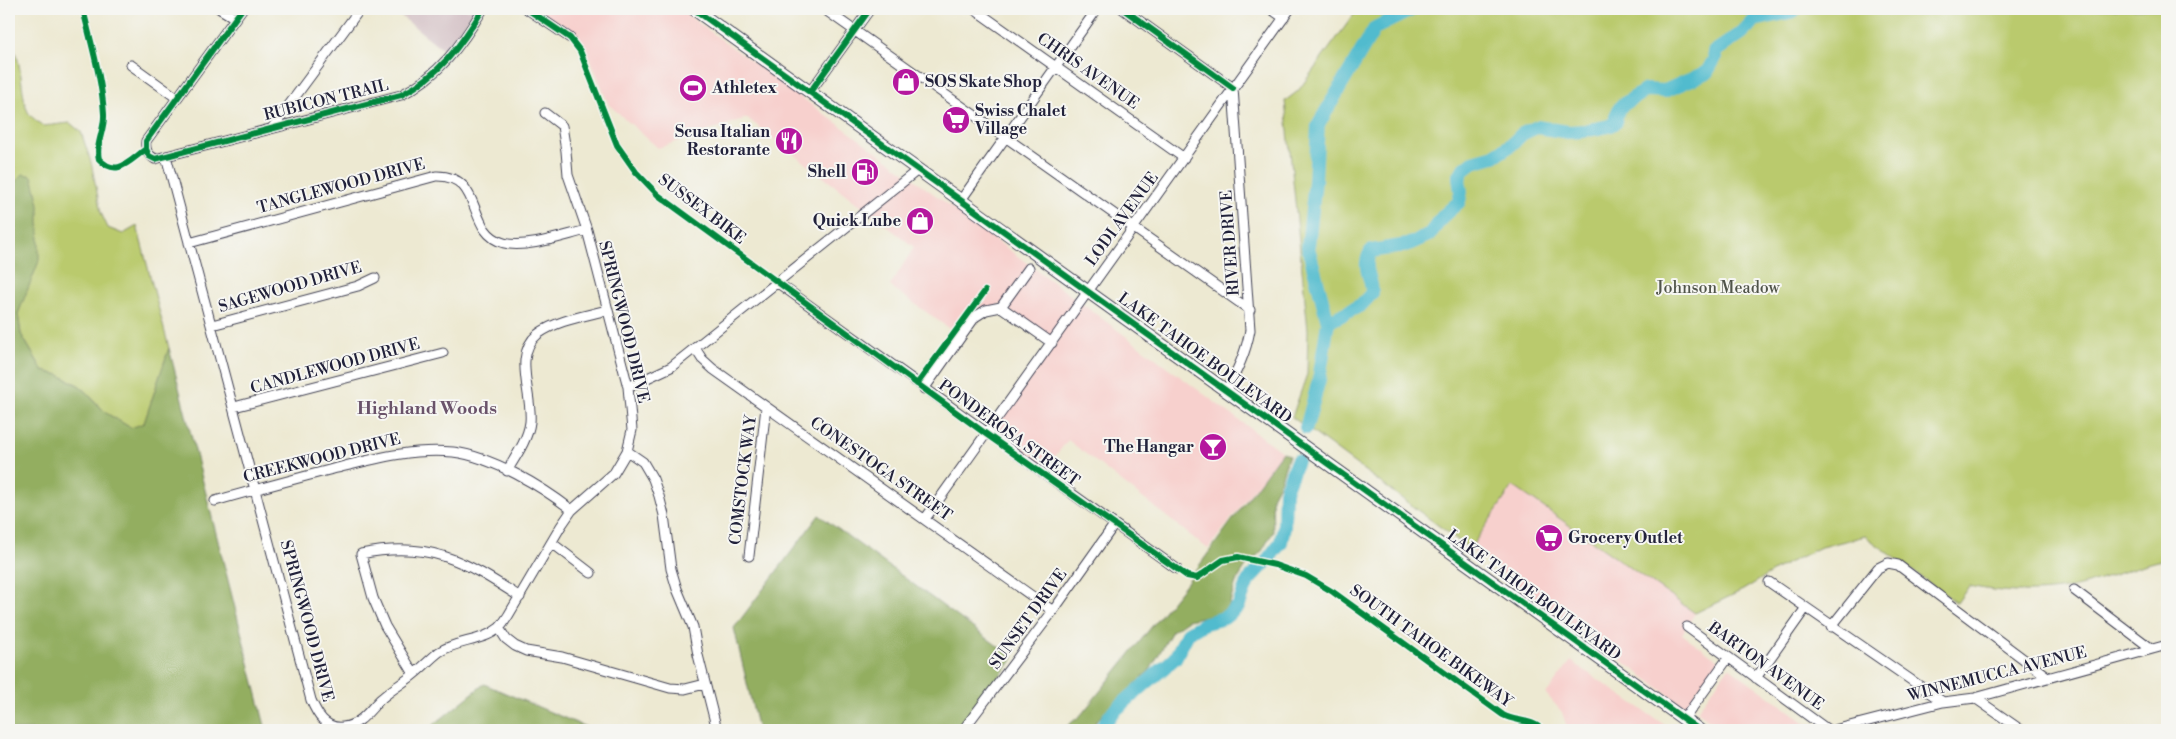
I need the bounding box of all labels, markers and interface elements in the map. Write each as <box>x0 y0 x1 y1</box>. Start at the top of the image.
street label: CHRIS AVENUE <box>1033 28 1143 114</box>
shop icon: SOS Skate Shop <box>891 67 921 97</box>
place label: SOS Skate Shop <box>925 72 1042 92</box>
sports icon: Athletex <box>678 73 708 103</box>
street label: RUBICON TRAIL <box>262 75 391 125</box>
place label: Athletex <box>711 78 778 98</box>
place label: Swiss Chalet Village <box>974 101 1066 139</box>
supermarket icon: Swiss Chalet Village <box>941 105 971 135</box>
place label: Scusa Italian Restorante <box>675 122 770 160</box>
restaurant icon: Scusa Italian Restorante <box>774 126 804 156</box>
street label: TANGLEWOOD DRIVE <box>255 154 427 218</box>
fuel station icon: Shell <box>850 157 880 187</box>
place label: Shell <box>808 162 847 182</box>
street label: LODI AVENUE <box>1081 168 1163 270</box>
street label: SUSSEX BIKE <box>654 170 750 248</box>
street label: RIVER DRIVE <box>1216 189 1244 297</box>
shop icon: Quick Lube <box>905 206 935 236</box>
place label: Quick Lube <box>813 211 901 231</box>
street label: SPRINGWOOD DRIVE <box>594 239 654 405</box>
street label: SAGEWOOD DRIVE <box>216 257 364 317</box>
park label: Johnson Meadow <box>1656 278 1780 298</box>
street label: LAKE TAHOE BOULEVARD <box>1114 288 1296 428</box>
street label: CANDLEWOOD DRIVE <box>248 334 422 398</box>
street label: PONDEROSA STREET <box>934 375 1084 491</box>
district label: Highland Woods <box>357 397 497 420</box>
street label: COMSTOCK WAY <box>725 412 761 546</box>
street label: CONESTOGA STREET <box>806 412 956 526</box>
street label: CREEKWOOD DRIVE <box>241 429 403 487</box>
bar icon: The Hangar <box>1198 432 1228 462</box>
place label: The Hangar <box>1104 437 1194 457</box>
supermarket icon: Grocery Outlet <box>1534 523 1564 553</box>
street label: LAKE TAHOE BOULEVARD <box>1443 525 1625 665</box>
place label: Grocery Outlet <box>1568 528 1683 548</box>
street label: SPRINGWOOD DRIVE <box>276 538 338 704</box>
street label: SUNSET DRIVE <box>985 565 1071 673</box>
street label: SOUTH TAHOE BIKEWAY <box>1346 580 1517 713</box>
street label: BARTON AVENUE <box>1703 617 1828 715</box>
street label: WINNEMUCCA AVENUE <box>1904 642 2089 706</box>

